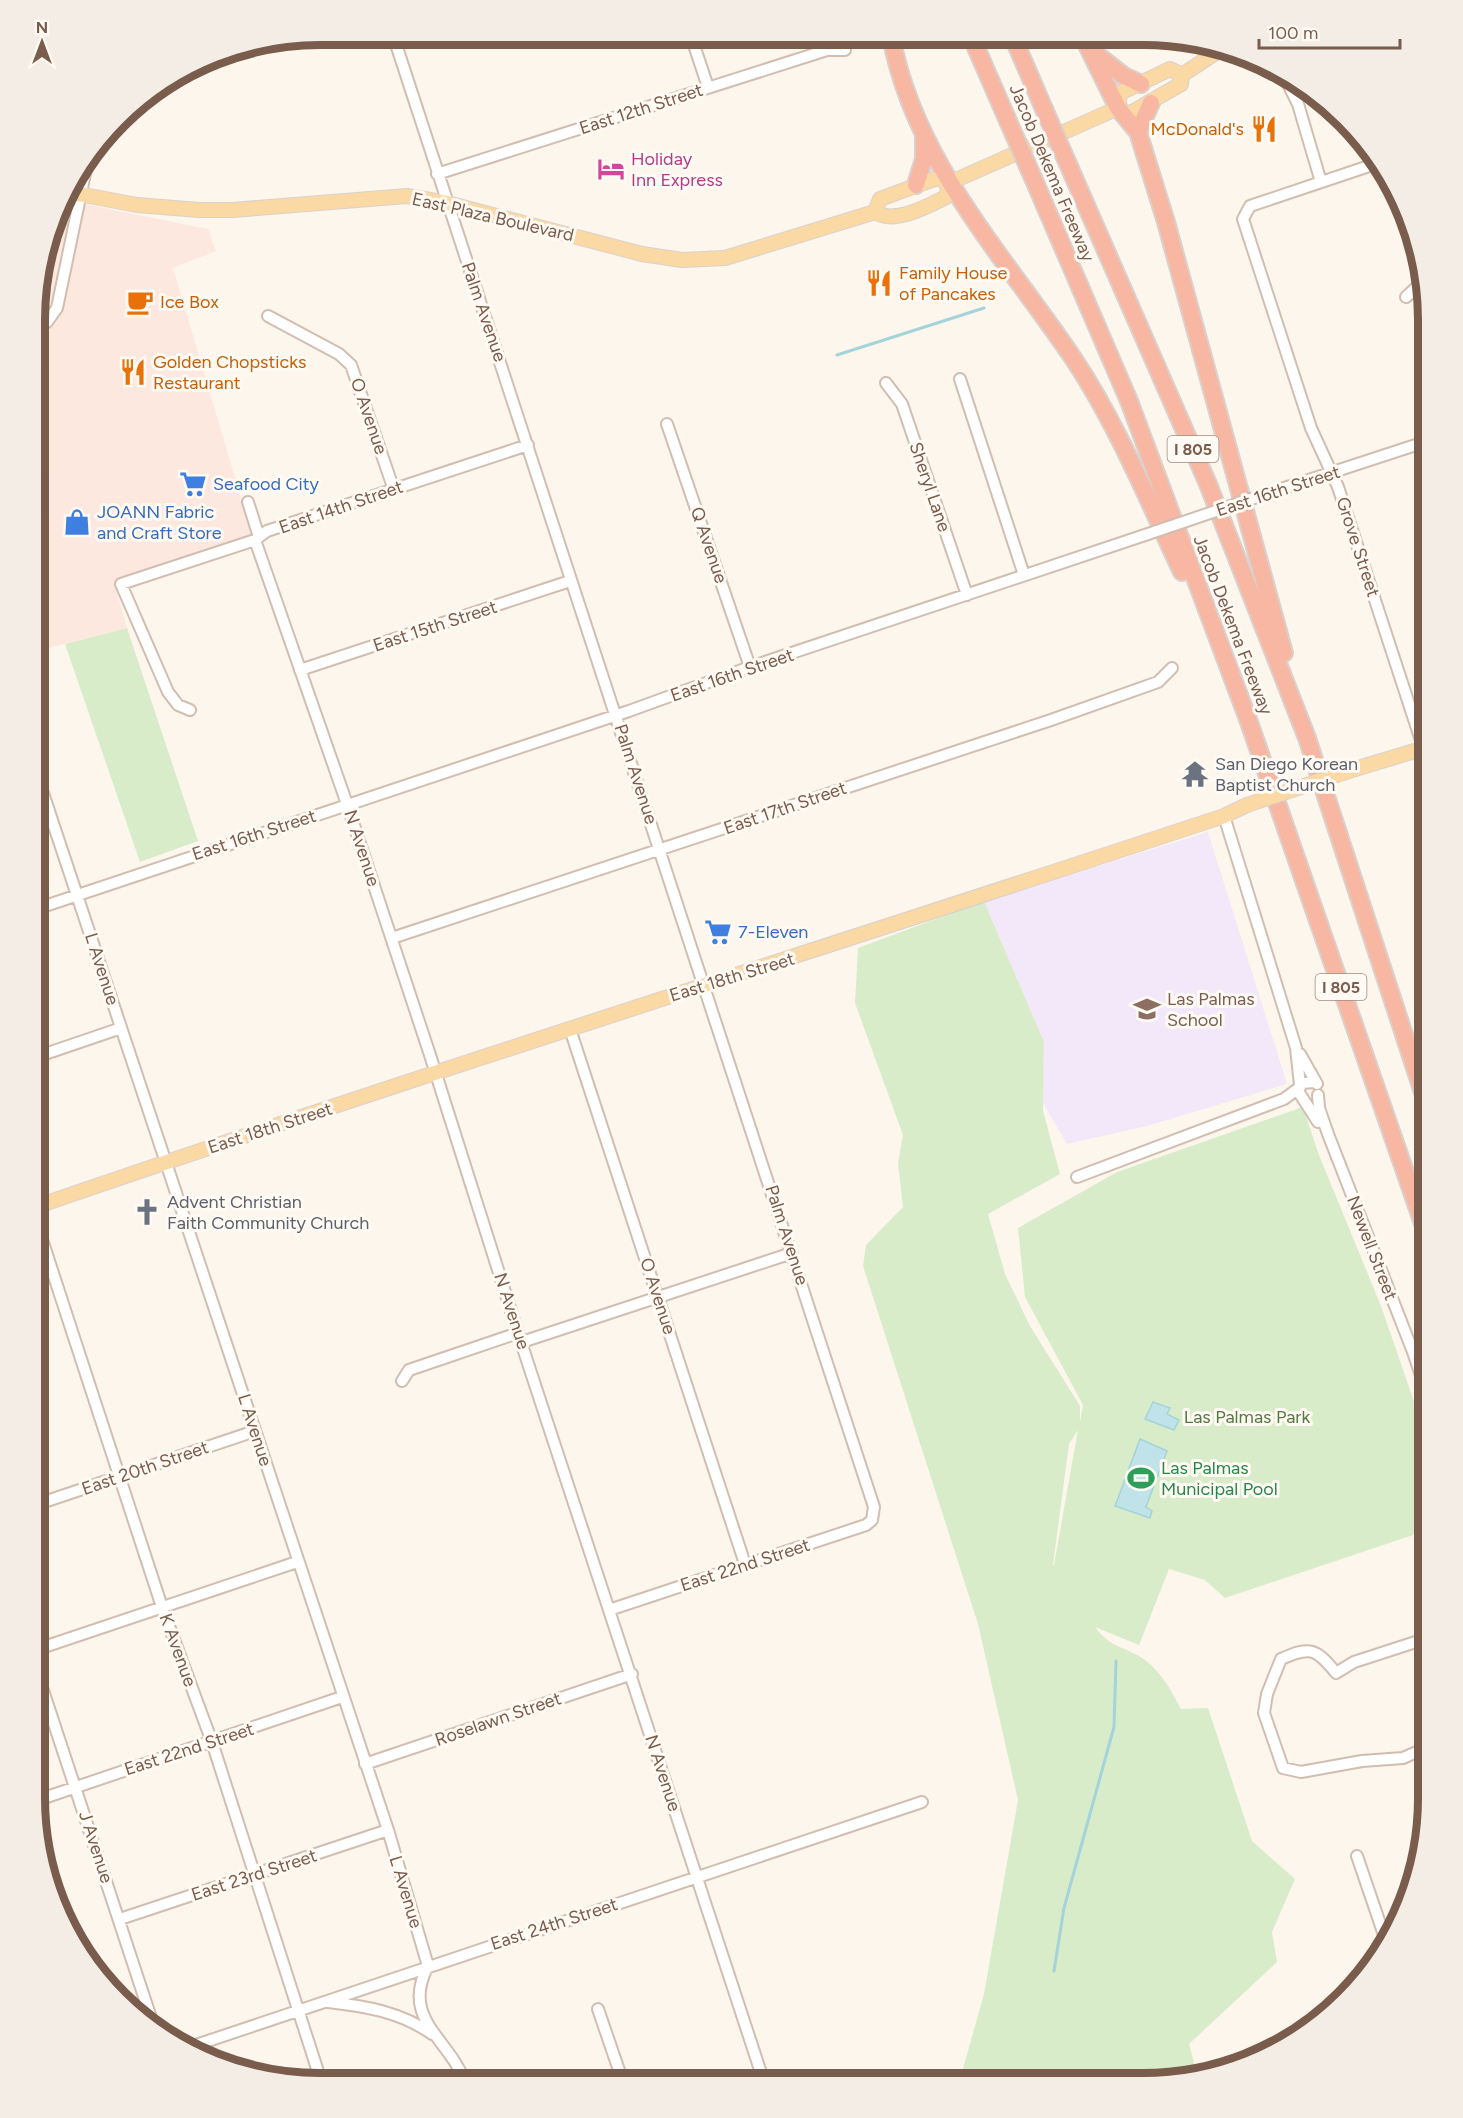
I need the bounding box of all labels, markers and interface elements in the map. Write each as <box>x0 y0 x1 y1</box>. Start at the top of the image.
north arrow <box>12 12 72 72</box>
scale bar <box>1259 12 1400 50</box>
text: N <box>36 18 48 37</box>
text: 100 m <box>1268 22 1318 44</box>
street label: East 12th Street <box>576 79 706 139</box>
street label: Jacob Dekema Freeway <box>1005 81 1100 266</box>
restaurant icon: McDonald's <box>1249 114 1279 144</box>
place label: McDonald's <box>1150 118 1244 140</box>
place label: Holiday Inn Express <box>631 148 723 191</box>
hotel icon: Holiday Inn Express <box>596 154 626 184</box>
street label: East Plaza Boulevard <box>410 188 576 246</box>
street label: Palm Avenue <box>457 259 511 365</box>
place label: Family House of Pancakes <box>899 262 1008 305</box>
restaurant icon: Family House of Pancakes <box>864 268 894 298</box>
cafe icon: Ice Box <box>125 287 155 317</box>
place label: Ice Box <box>160 291 219 313</box>
place label: Golden Chopsticks Restaurant <box>153 351 306 394</box>
restaurant icon: Golden Chopsticks Restaurant <box>118 357 148 387</box>
street label: O Avenue <box>346 375 392 457</box>
road number: I 805 <box>1168 436 1218 462</box>
street label: Sheryl Lane <box>904 439 956 535</box>
street label: East 16th Street <box>1213 461 1343 521</box>
supermarket icon: Seafood City <box>178 469 208 499</box>
place label: Seafood City <box>213 473 319 495</box>
street label: East 14th Street <box>276 475 406 539</box>
street label: Grove Street <box>1332 494 1385 600</box>
place label: JOANN Fabric and Craft Store <box>97 501 222 544</box>
street label: Q Avenue <box>686 504 732 586</box>
shop icon: JOANN Fabric and Craft Store <box>62 507 92 537</box>
street label: Jacob Dekema Freeway <box>1189 532 1278 718</box>
street label: East 15th Street <box>370 596 500 656</box>
street label: East 16th Street <box>668 644 797 706</box>
street label: Palm Avenue <box>609 721 663 827</box>
place label: San Diego Korean Baptist Church <box>1215 753 1358 796</box>
temple icon: San Diego Korean Baptist Church <box>1180 759 1210 789</box>
street label: East 17th Street <box>721 777 849 839</box>
street label: East 16th Street <box>189 805 319 865</box>
street label: N Avenue <box>339 807 385 889</box>
supermarket icon: 7-Eleven <box>703 917 733 947</box>
place label: 7-Eleven <box>738 921 808 943</box>
street label: L Avenue <box>80 930 124 1008</box>
street label: East 18th Street <box>667 947 797 1006</box>
road number: I 805 <box>1316 974 1366 1000</box>
place label: Las Palmas School <box>1167 988 1255 1031</box>
school or university icon: Las Palmas School <box>1132 994 1162 1024</box>
street label: East 18th Street <box>205 1097 335 1158</box>
street label: Palm Avenue <box>760 1182 814 1288</box>
place label: Advent Christian Faith Community Church <box>167 1191 369 1234</box>
street label: Newell Street <box>1342 1193 1402 1303</box>
church icon: Advent Christian Faith Community Church <box>132 1197 162 1227</box>
street label: O Avenue <box>635 1255 681 1337</box>
street label: N Avenue <box>489 1270 535 1352</box>
street label: L Avenue <box>233 1391 277 1469</box>
park label: Las Palmas Park <box>1184 1406 1310 1428</box>
street label: East 20th Street <box>79 1436 212 1500</box>
place label: Las Palmas Municipal Pool <box>1161 1457 1278 1500</box>
sports icon: Las Palmas Municipal Pool <box>1126 1463 1156 1493</box>
street label: East 22nd Street <box>677 1534 813 1596</box>
street label: K Avenue <box>155 1610 201 1690</box>
street label: Roselawn Street <box>432 1687 564 1751</box>
street label: East 22nd Street <box>121 1718 257 1780</box>
street label: N Avenue <box>640 1732 686 1814</box>
street label: J Avenue <box>74 1808 118 1886</box>
street label: East 23rd Street <box>188 1844 320 1906</box>
street label: L Avenue <box>385 1853 427 1931</box>
street label: East 24th Street <box>488 1893 621 1955</box>

